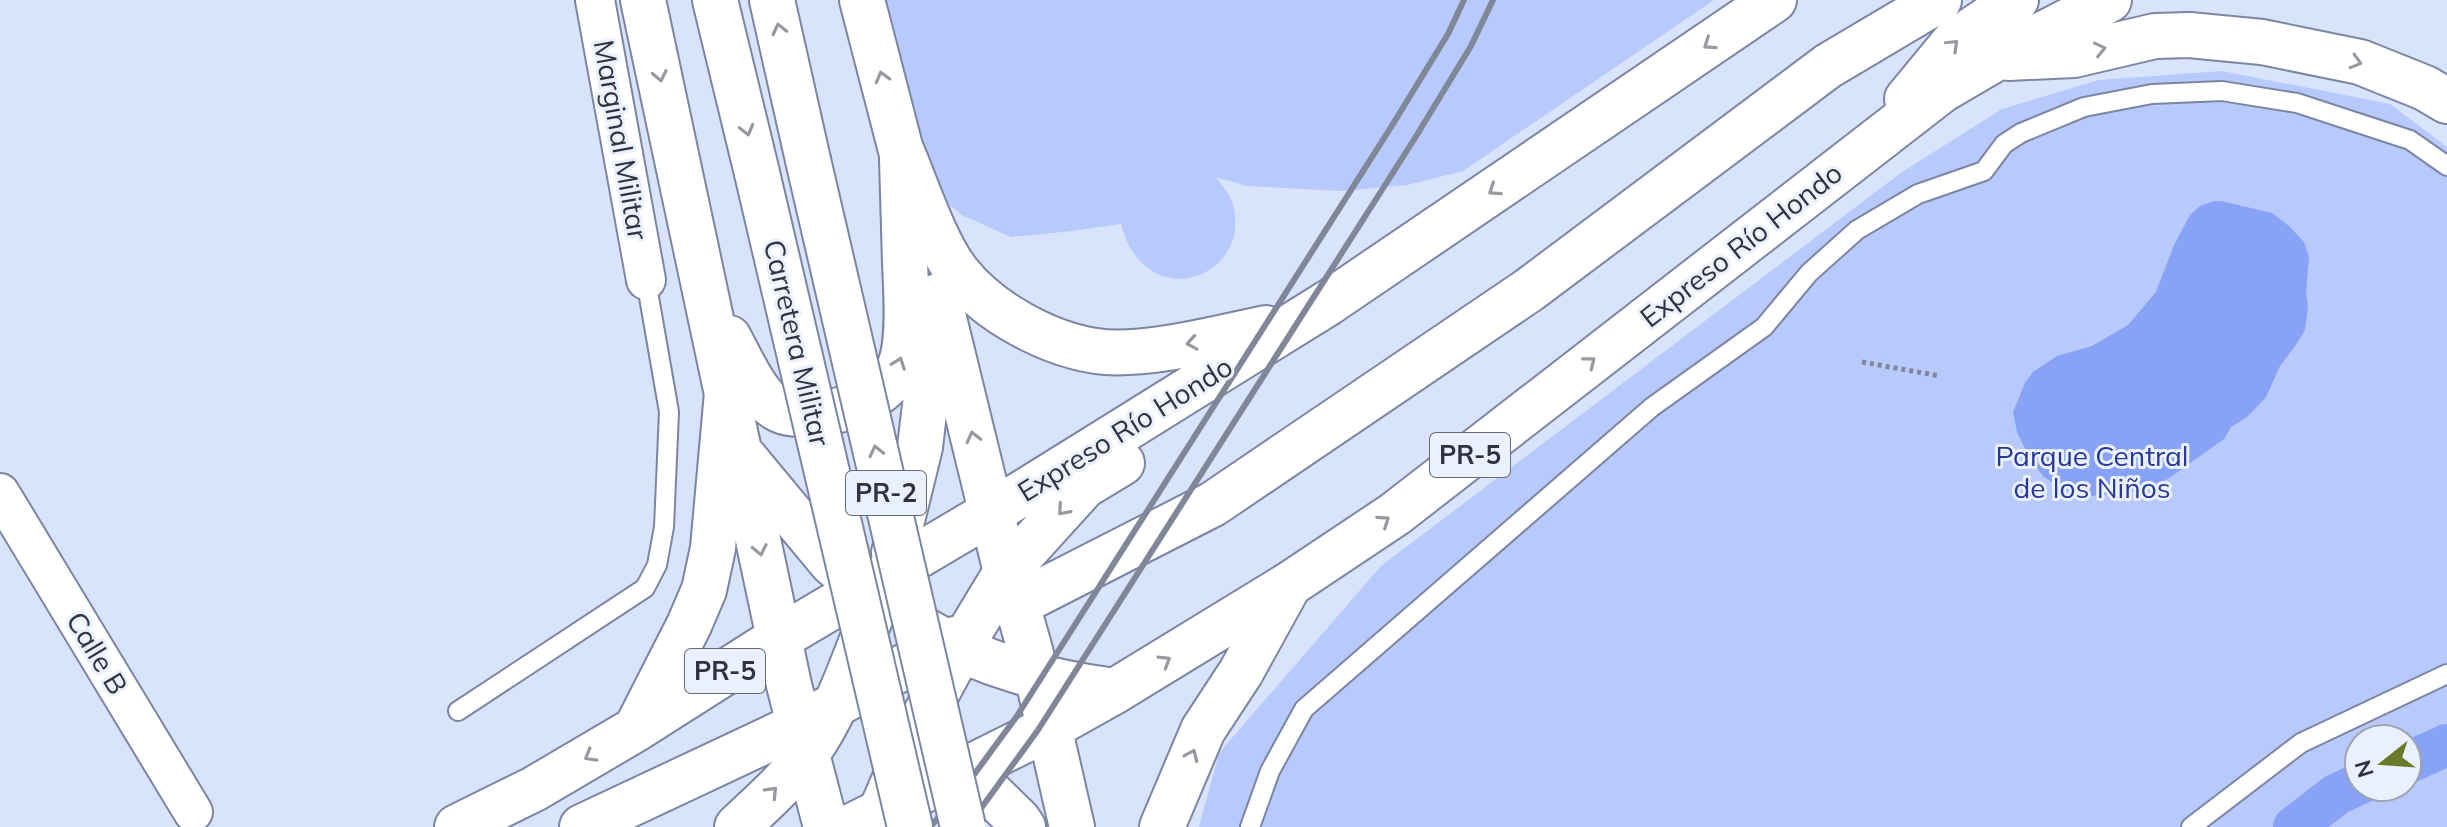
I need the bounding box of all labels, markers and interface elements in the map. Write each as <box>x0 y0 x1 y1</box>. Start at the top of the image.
one-way arrow <box>771 23 788 36</box>
one-way arrow <box>1704 34 1718 49</box>
street label: Marginal Militar <box>587 37 656 243</box>
one-way arrow <box>1944 40 1958 55</box>
one-way arrow <box>2093 41 2107 58</box>
one-way arrow <box>2349 52 2363 69</box>
one-way arrow <box>651 69 668 83</box>
one-way arrow <box>874 70 891 84</box>
one-way arrow <box>738 123 755 137</box>
street label: Expreso Río Hondo <box>1633 155 1849 334</box>
one-way arrow <box>1489 180 1503 195</box>
street label: Carretera Militar <box>757 236 838 450</box>
one-way arrow <box>1185 334 1199 351</box>
street label: Expreso Río Hondo <box>1011 348 1239 509</box>
one-way arrow <box>889 357 905 371</box>
one-way arrow <box>1581 358 1596 372</box>
one-way arrow <box>965 430 982 444</box>
road number: PR-5 <box>1430 433 1510 477</box>
park label: Parque Central de los Niños <box>1996 438 2188 505</box>
one-way arrow <box>868 445 885 458</box>
road number: PR-2 <box>846 471 926 515</box>
one-way arrow <box>1059 500 1073 515</box>
one-way arrow <box>1375 516 1389 531</box>
one-way arrow <box>751 542 768 556</box>
street label: Calle B <box>59 605 136 701</box>
road number: PR-5 <box>685 649 765 693</box>
one-way arrow <box>1156 655 1171 670</box>
north arrow <box>2343 723 2423 803</box>
one-way arrow <box>584 746 599 762</box>
one-way arrow <box>1182 749 1198 763</box>
text: N <box>2348 757 2380 781</box>
one-way arrow <box>763 787 777 802</box>

